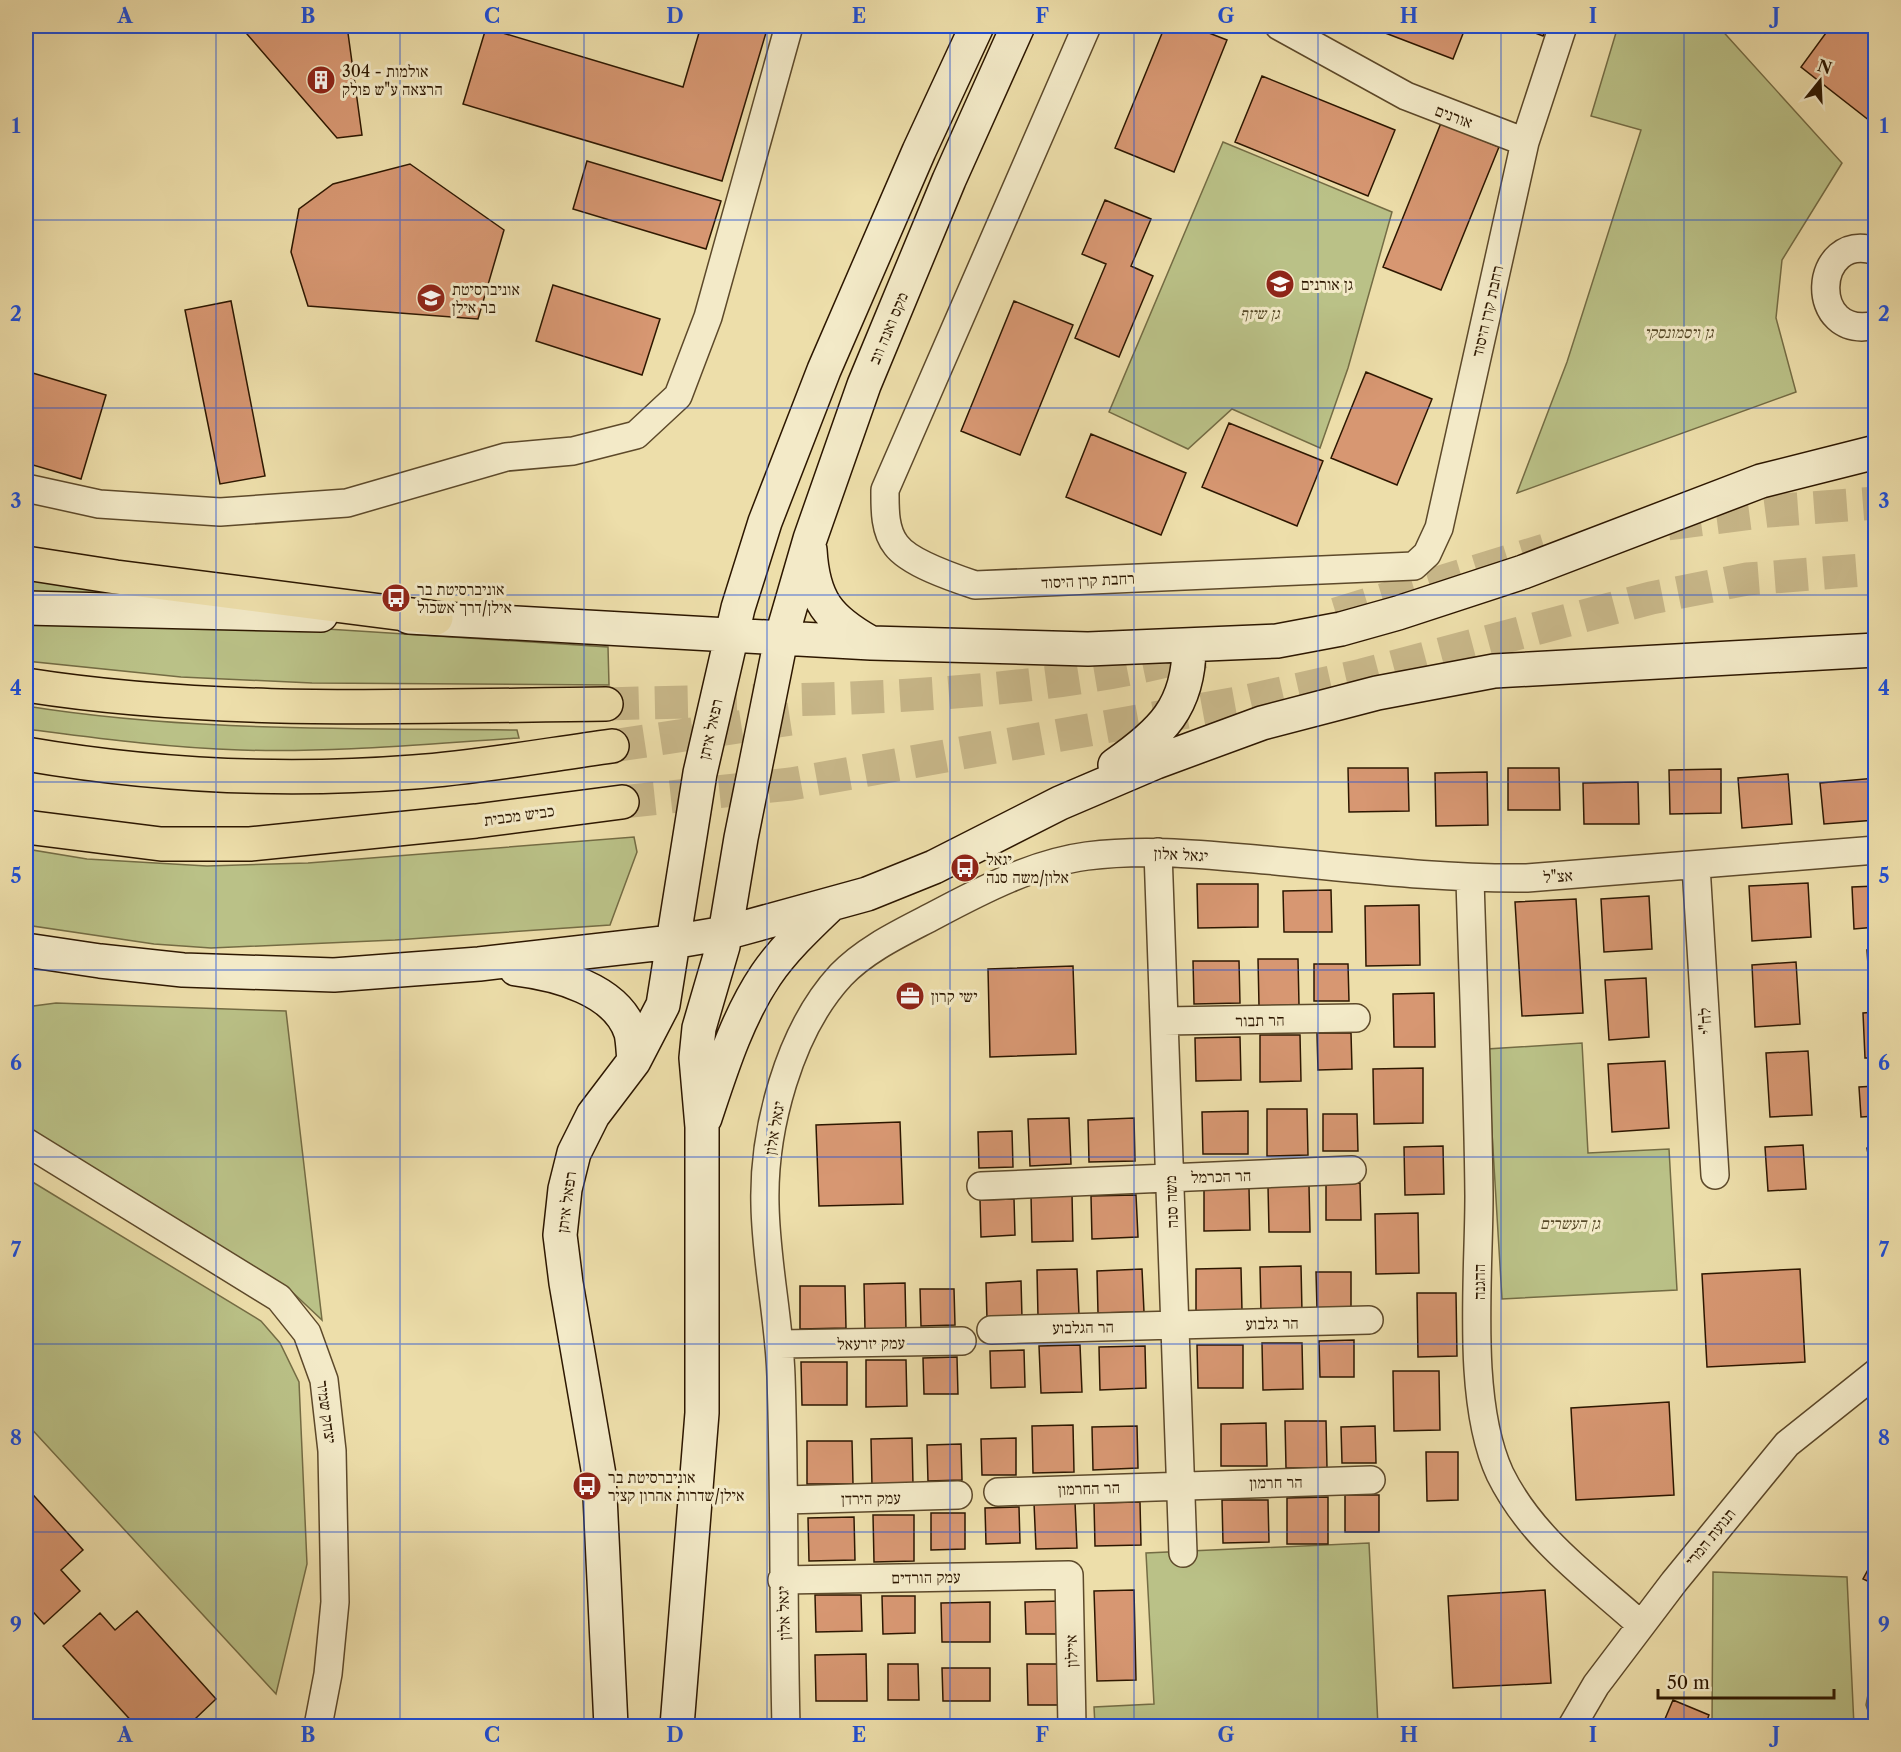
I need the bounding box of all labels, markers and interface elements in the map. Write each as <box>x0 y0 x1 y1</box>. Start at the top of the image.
text: A <box>116 4 133 28</box>
text: B <box>301 4 316 28</box>
text: C <box>484 4 500 28</box>
text: D <box>666 4 684 28</box>
text: E <box>852 4 866 28</box>
text: F <box>1035 4 1049 28</box>
text: G <box>1218 4 1235 28</box>
text: H <box>1400 4 1418 28</box>
text: I <box>1589 4 1597 28</box>
text: J <box>1768 4 1780 28</box>
north arrow <box>1790 51 1850 111</box>
text: N <box>1815 55 1834 78</box>
place label: 304 - אולמות הרצאה ע"ש פולק <box>342 61 443 99</box>
building icon: 304 - אולמות הרצאה ע"ש פולק <box>305 64 337 96</box>
street label: אורנים <box>1432 100 1476 132</box>
text: 1 <box>12 114 21 138</box>
text: 1 <box>1880 114 1889 138</box>
street label: רחבת קרן היסוד <box>1467 263 1507 359</box>
school or university icon: גן אורנים <box>1264 268 1296 300</box>
place label: גן אורנים <box>1301 274 1353 294</box>
place label: אוניברסיטת בר אילן <box>452 279 520 317</box>
school or university icon: אוניברסיטת בר אילן <box>415 282 447 314</box>
street label: מקס ואנה ווב <box>864 289 912 367</box>
text: 2 <box>10 302 22 326</box>
text: 2 <box>1878 302 1890 326</box>
park label: גן שיזף <box>1240 303 1281 323</box>
park label: גן ויסמונסקי <box>1645 322 1715 342</box>
text: 3 <box>10 489 22 513</box>
text: 3 <box>1878 489 1890 513</box>
street label: רחבת קרן היסוד <box>1041 568 1135 592</box>
place label: אוניברסיטת בר אילן/דרך אשכול <box>417 579 512 617</box>
bus stop icon: אוניברסיטת בר אילן/דרך אשכול <box>380 582 412 614</box>
text: 4 <box>10 676 22 700</box>
text: 4 <box>1878 676 1890 700</box>
street label: רפאל איתן <box>693 697 727 761</box>
street label: כביש מכבית <box>482 800 556 830</box>
street label: יגאל אלון <box>1153 843 1209 865</box>
place label: יגאל אלון/משה סנה <box>986 849 1069 887</box>
bus stop icon: יגאל אלון/משה סנה <box>949 852 981 884</box>
text: 5 <box>10 864 22 888</box>
text: 5 <box>1878 864 1890 888</box>
street label: אצ"ל <box>1542 865 1574 887</box>
office icon: ישי קרון <box>894 980 926 1012</box>
place label: ישי קרון <box>931 986 978 1006</box>
street label: לח"י <box>1694 1007 1716 1035</box>
street label: הר תבור <box>1235 1010 1285 1030</box>
text: 6 <box>10 1051 22 1075</box>
text: 6 <box>1878 1051 1890 1075</box>
street label: יגאל אלון <box>759 1099 789 1157</box>
street label: הר הכרמל <box>1190 1165 1252 1187</box>
street label: רפאל איתן <box>552 1170 580 1234</box>
street label: משה סנה <box>1160 1175 1182 1229</box>
park label: גן העשרים <box>1540 1213 1602 1233</box>
text: 7 <box>11 1238 22 1262</box>
text: 7 <box>1879 1238 1890 1262</box>
street label: ההגנה <box>1469 1264 1489 1300</box>
street label: הר גלבוע <box>1245 1313 1299 1333</box>
street label: הר הגלבוע <box>1052 1316 1114 1338</box>
street label: עמק יזרעאל <box>837 1332 906 1354</box>
street label: יצחק שמיר <box>313 1379 341 1445</box>
text: 8 <box>10 1426 22 1450</box>
text: 8 <box>1878 1426 1890 1450</box>
place label: אוניברסיטת בר אילן/שדרות אהרון קציר <box>608 1467 744 1505</box>
bus stop icon: אוניברסיטת בר אילן/שדרות אהרון קציר <box>571 1470 603 1502</box>
street label: הר חרמון <box>1249 1472 1303 1492</box>
street label: הר החרמון <box>1058 1477 1120 1499</box>
street label: עמק הירדן <box>841 1487 901 1509</box>
street label: תנועת המרי <box>1681 1504 1739 1570</box>
street label: עמק הורדים <box>891 1566 961 1588</box>
street label: יגאל אלון <box>772 1585 794 1641</box>
text: 9 <box>10 1613 22 1637</box>
text: 9 <box>1878 1613 1890 1637</box>
street label: איילון <box>1061 1634 1081 1668</box>
scale bar <box>1658 1662 1834 1700</box>
text: 50 m <box>1667 1672 1710 1694</box>
text: A <box>116 1723 133 1747</box>
text: B <box>301 1723 316 1747</box>
text: C <box>484 1723 500 1747</box>
text: D <box>666 1723 684 1747</box>
text: E <box>852 1723 866 1747</box>
text: F <box>1035 1723 1049 1747</box>
text: G <box>1218 1723 1235 1747</box>
text: H <box>1400 1723 1418 1747</box>
text: I <box>1589 1723 1597 1747</box>
text: J <box>1768 1723 1780 1747</box>

